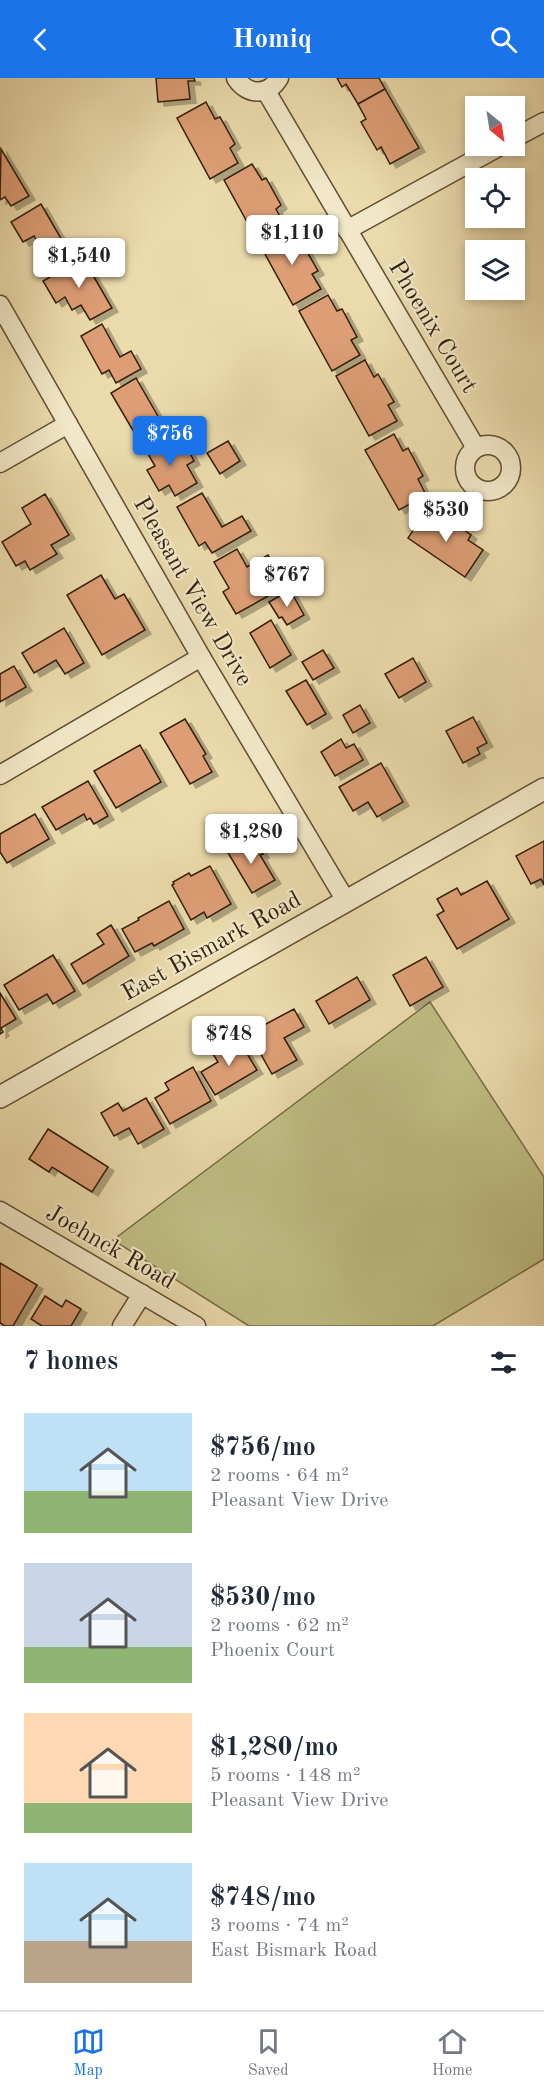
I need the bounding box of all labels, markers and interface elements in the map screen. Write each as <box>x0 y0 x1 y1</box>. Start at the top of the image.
icon: back <box>24 23 57 56</box>
icon: search <box>487 23 520 56</box>
text: Homiq <box>232 26 312 53</box>
north arrow <box>465 96 525 156</box>
map controls <box>465 96 525 300</box>
button: locate <box>465 168 525 228</box>
pin: $1,110 <box>243 215 341 266</box>
text: $1,110 <box>260 224 324 244</box>
pin: $1,540 <box>30 238 128 289</box>
button: layers <box>465 240 525 300</box>
text: $1,540 <box>47 247 111 267</box>
street label: Phoenix Court <box>383 257 481 397</box>
pin: $756 <box>134 416 206 467</box>
text: $756 <box>147 425 193 445</box>
pin: $530 <box>410 492 482 543</box>
street label: Pleasant View Drive <box>128 493 256 691</box>
text: $530 <box>423 501 469 521</box>
pin: $767 <box>251 557 323 608</box>
text: $767 <box>264 566 310 586</box>
pin: $1,280 <box>202 814 300 865</box>
text: $1,280 <box>219 823 283 843</box>
street label: East Bismark Road <box>118 888 306 1006</box>
pin: $748 <box>193 1016 265 1067</box>
text: $748 <box>206 1025 252 1045</box>
street label: Joehnck Road <box>41 1201 179 1295</box>
icon: filters <box>487 1346 520 1379</box>
text: 7 homes <box>24 1349 118 1375</box>
text: $756/mo <box>210 1435 316 1461</box>
icon: home <box>72 1437 144 1509</box>
text: 2 rooms · 64 m² <box>210 1466 349 1486</box>
text: Pleasant View Drive <box>210 1491 388 1511</box>
text: $530/mo <box>210 1585 316 1611</box>
icon: home <box>72 1587 144 1659</box>
text: 2 rooms · 62 m² <box>210 1616 349 1636</box>
text: Phoenix Court <box>210 1641 335 1661</box>
text: $1,280/mo <box>210 1735 338 1761</box>
icon: home <box>72 1737 144 1809</box>
text: 5 rooms · 148 m² <box>210 1766 360 1786</box>
text: Pleasant View Drive <box>210 1791 388 1811</box>
text: $748/mo <box>210 1885 316 1911</box>
icon: home <box>72 1887 144 1959</box>
text: 3 rooms · 74 m² <box>210 1916 349 1936</box>
text: East Bismark Road <box>210 1941 377 1961</box>
tab: Map <box>72 2025 105 2081</box>
tab: Saved <box>248 2025 289 2081</box>
tab: Home <box>432 2025 472 2081</box>

